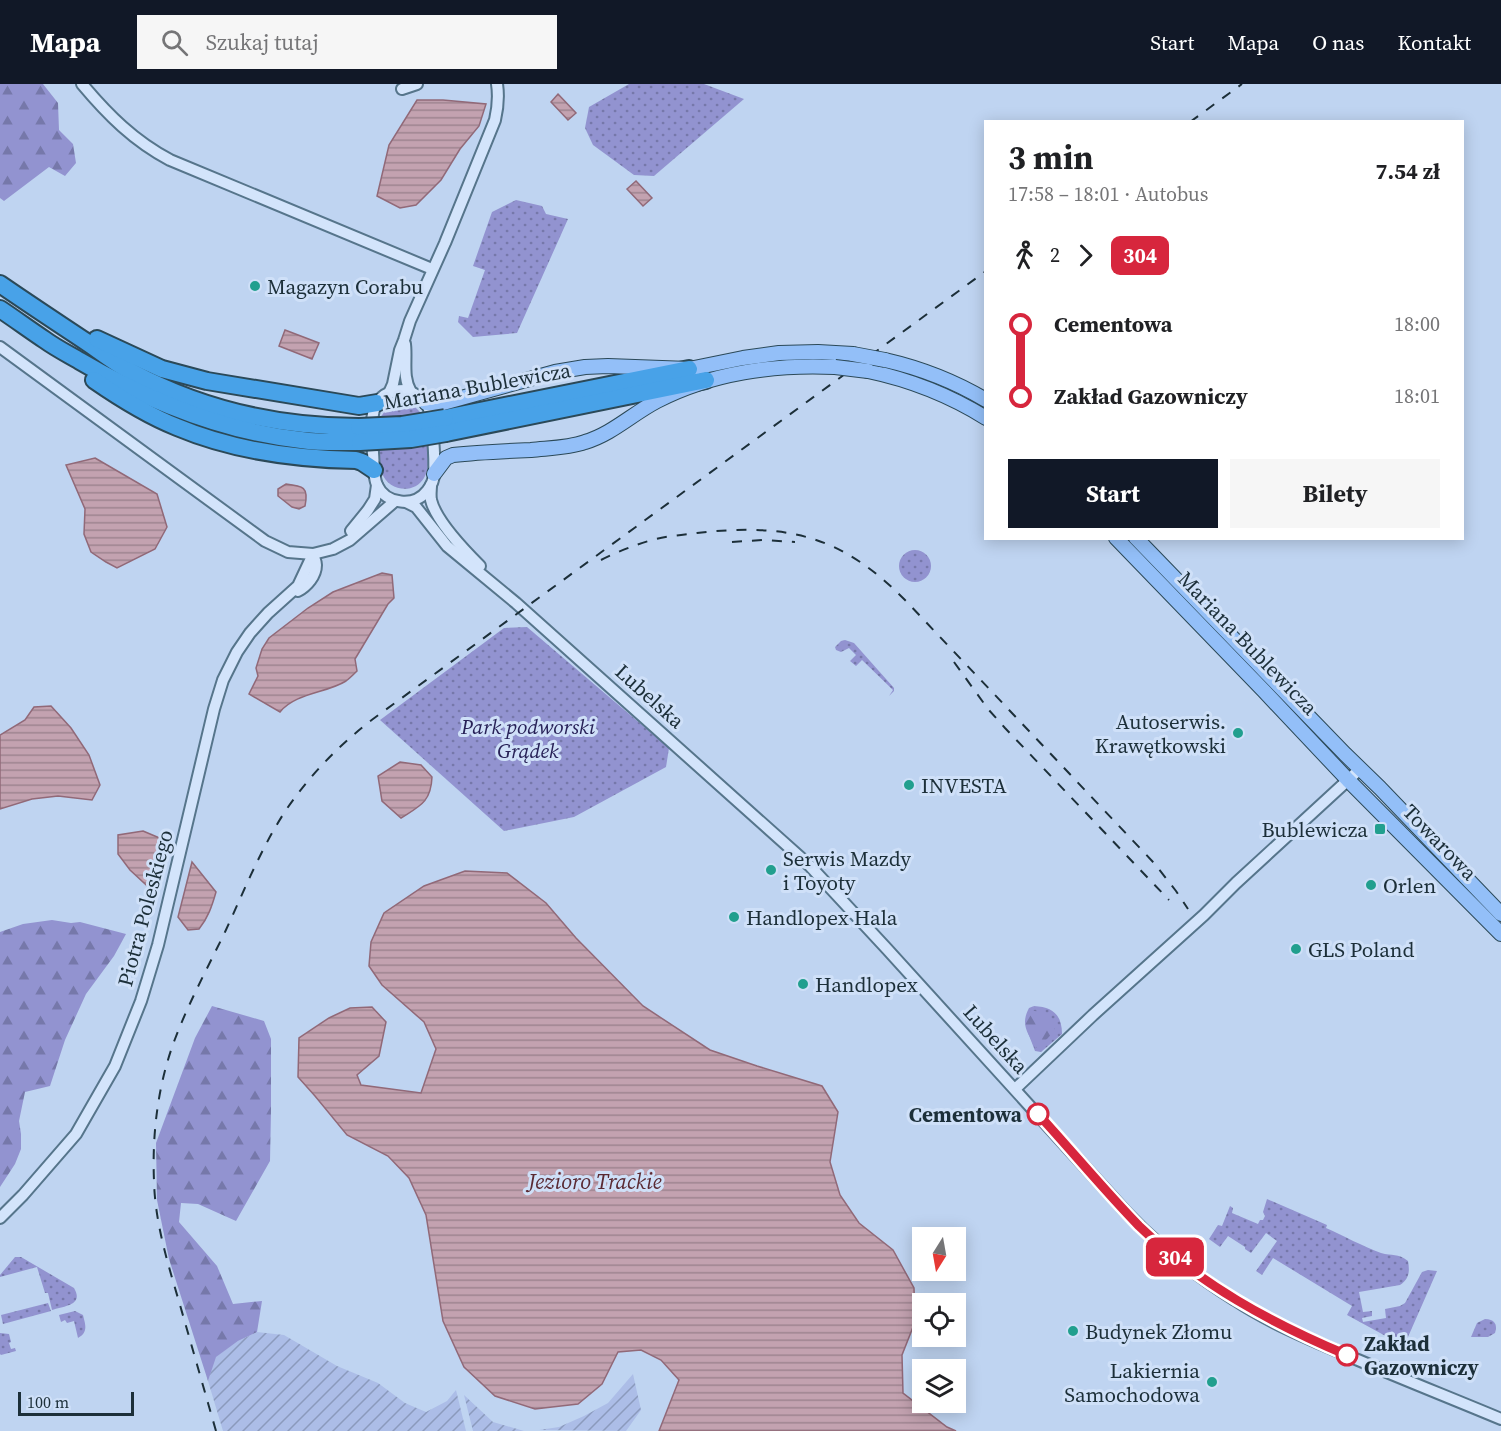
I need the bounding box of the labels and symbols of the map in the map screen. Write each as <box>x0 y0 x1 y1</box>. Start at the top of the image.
place label: Magazyn Corabu <box>267 272 423 301</box>
marker: Magazyn Corabu <box>248 279 262 293</box>
street label: Mariana Bublewicza <box>381 355 573 417</box>
street label: Mariana Bublewicza <box>1172 565 1325 722</box>
street label: Lubelska <box>609 657 691 735</box>
place label: Autoserwis. Krawętkowski <box>1095 707 1226 760</box>
park label: Park podworski Grądek <box>460 712 596 765</box>
marker: Autoserwis. Krawętkowski <box>1231 726 1245 740</box>
place label: INVESTA <box>921 771 1007 800</box>
marker: INVESTA <box>902 778 916 792</box>
street label: Towarowa <box>1396 798 1484 887</box>
place label: Bublewicza <box>1261 815 1368 844</box>
marker: Bublewicza <box>1373 822 1387 836</box>
street label: Piotra Poleskiego <box>110 826 180 990</box>
place label: Serwis Mazdy i Toyoty <box>783 844 911 897</box>
marker: Serwis Mazdy i Toyoty <box>764 863 778 877</box>
place label: Orlen <box>1383 871 1436 900</box>
marker: Orlen <box>1364 878 1378 892</box>
place label: Handlopex Hala <box>746 903 898 932</box>
marker: Handlopex Hala <box>727 910 741 924</box>
place label: GLS Poland <box>1308 935 1414 964</box>
marker: GLS Poland <box>1289 942 1303 956</box>
place label: Handlopex <box>815 970 918 999</box>
marker: Handlopex <box>796 977 810 991</box>
street label: Lubelska <box>957 998 1035 1080</box>
place label: Cementowa <box>909 1100 1023 1129</box>
marker: Cementowa <box>1027 1103 1049 1125</box>
water label: Jezioro Trackie <box>525 1166 662 1196</box>
north arrow <box>912 1227 966 1281</box>
line badge: 304 <box>1140 1238 1210 1276</box>
place label: Budynek Złomu <box>1085 1317 1232 1346</box>
marker: Budynek Złomu <box>1066 1324 1080 1338</box>
place label: Zakład Gazowniczy <box>1364 1329 1479 1382</box>
marker: Zakład Gazowniczy <box>1336 1344 1358 1366</box>
place label: Lakiernia Samochodowa <box>1064 1356 1200 1409</box>
marker: Lakiernia Samochodowa <box>1205 1375 1219 1389</box>
scale bar <box>18 1389 134 1416</box>

